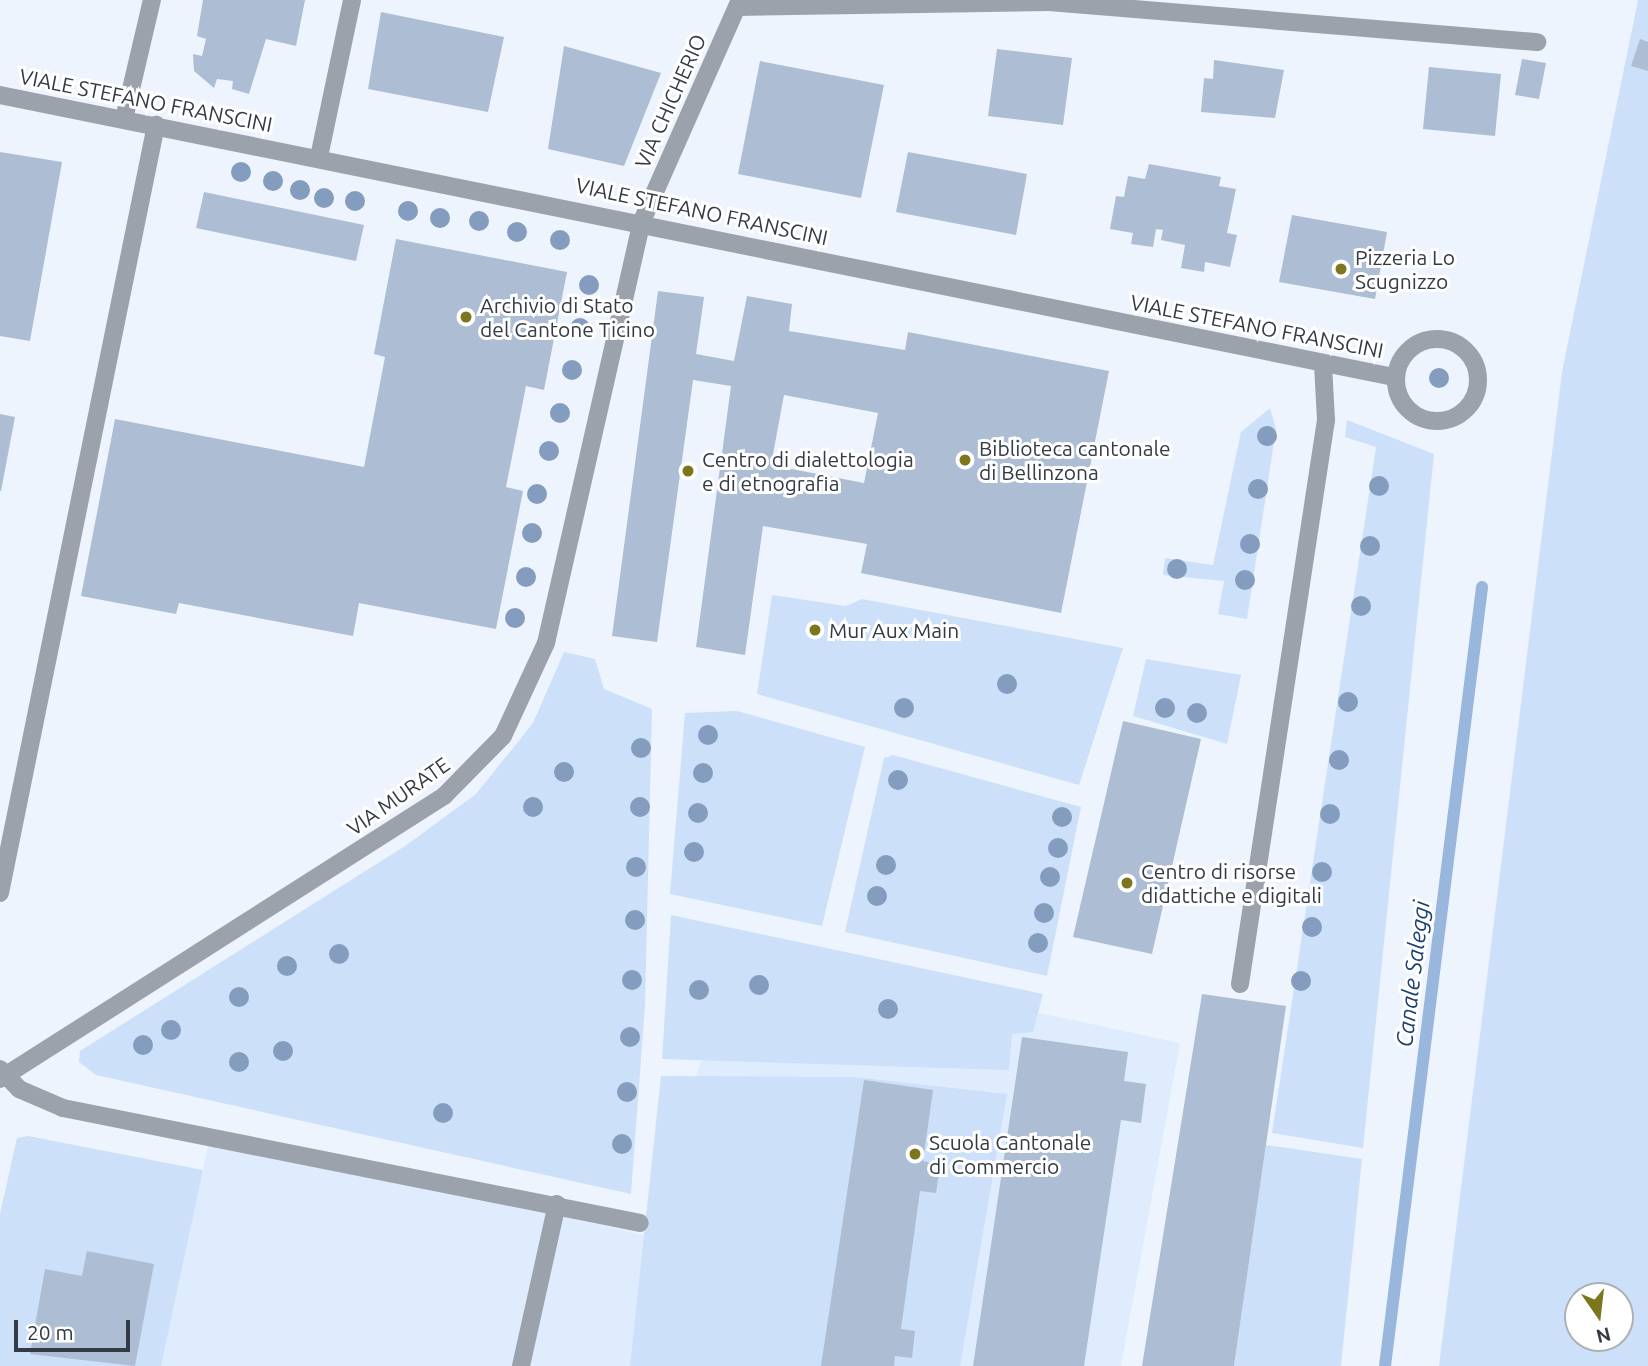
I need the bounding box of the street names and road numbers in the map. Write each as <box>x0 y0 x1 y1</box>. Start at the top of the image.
street label: VIA CHICHERIO <box>629 30 711 172</box>
street label: VIALE STEFANO FRANSCINI <box>17 63 275 137</box>
street label: VIALE STEFANO FRANSCINI <box>574 172 830 250</box>
street label: VIALE STEFANO FRANSCINI <box>1128 289 1386 363</box>
street label: VIA MURATE <box>342 751 454 841</box>

